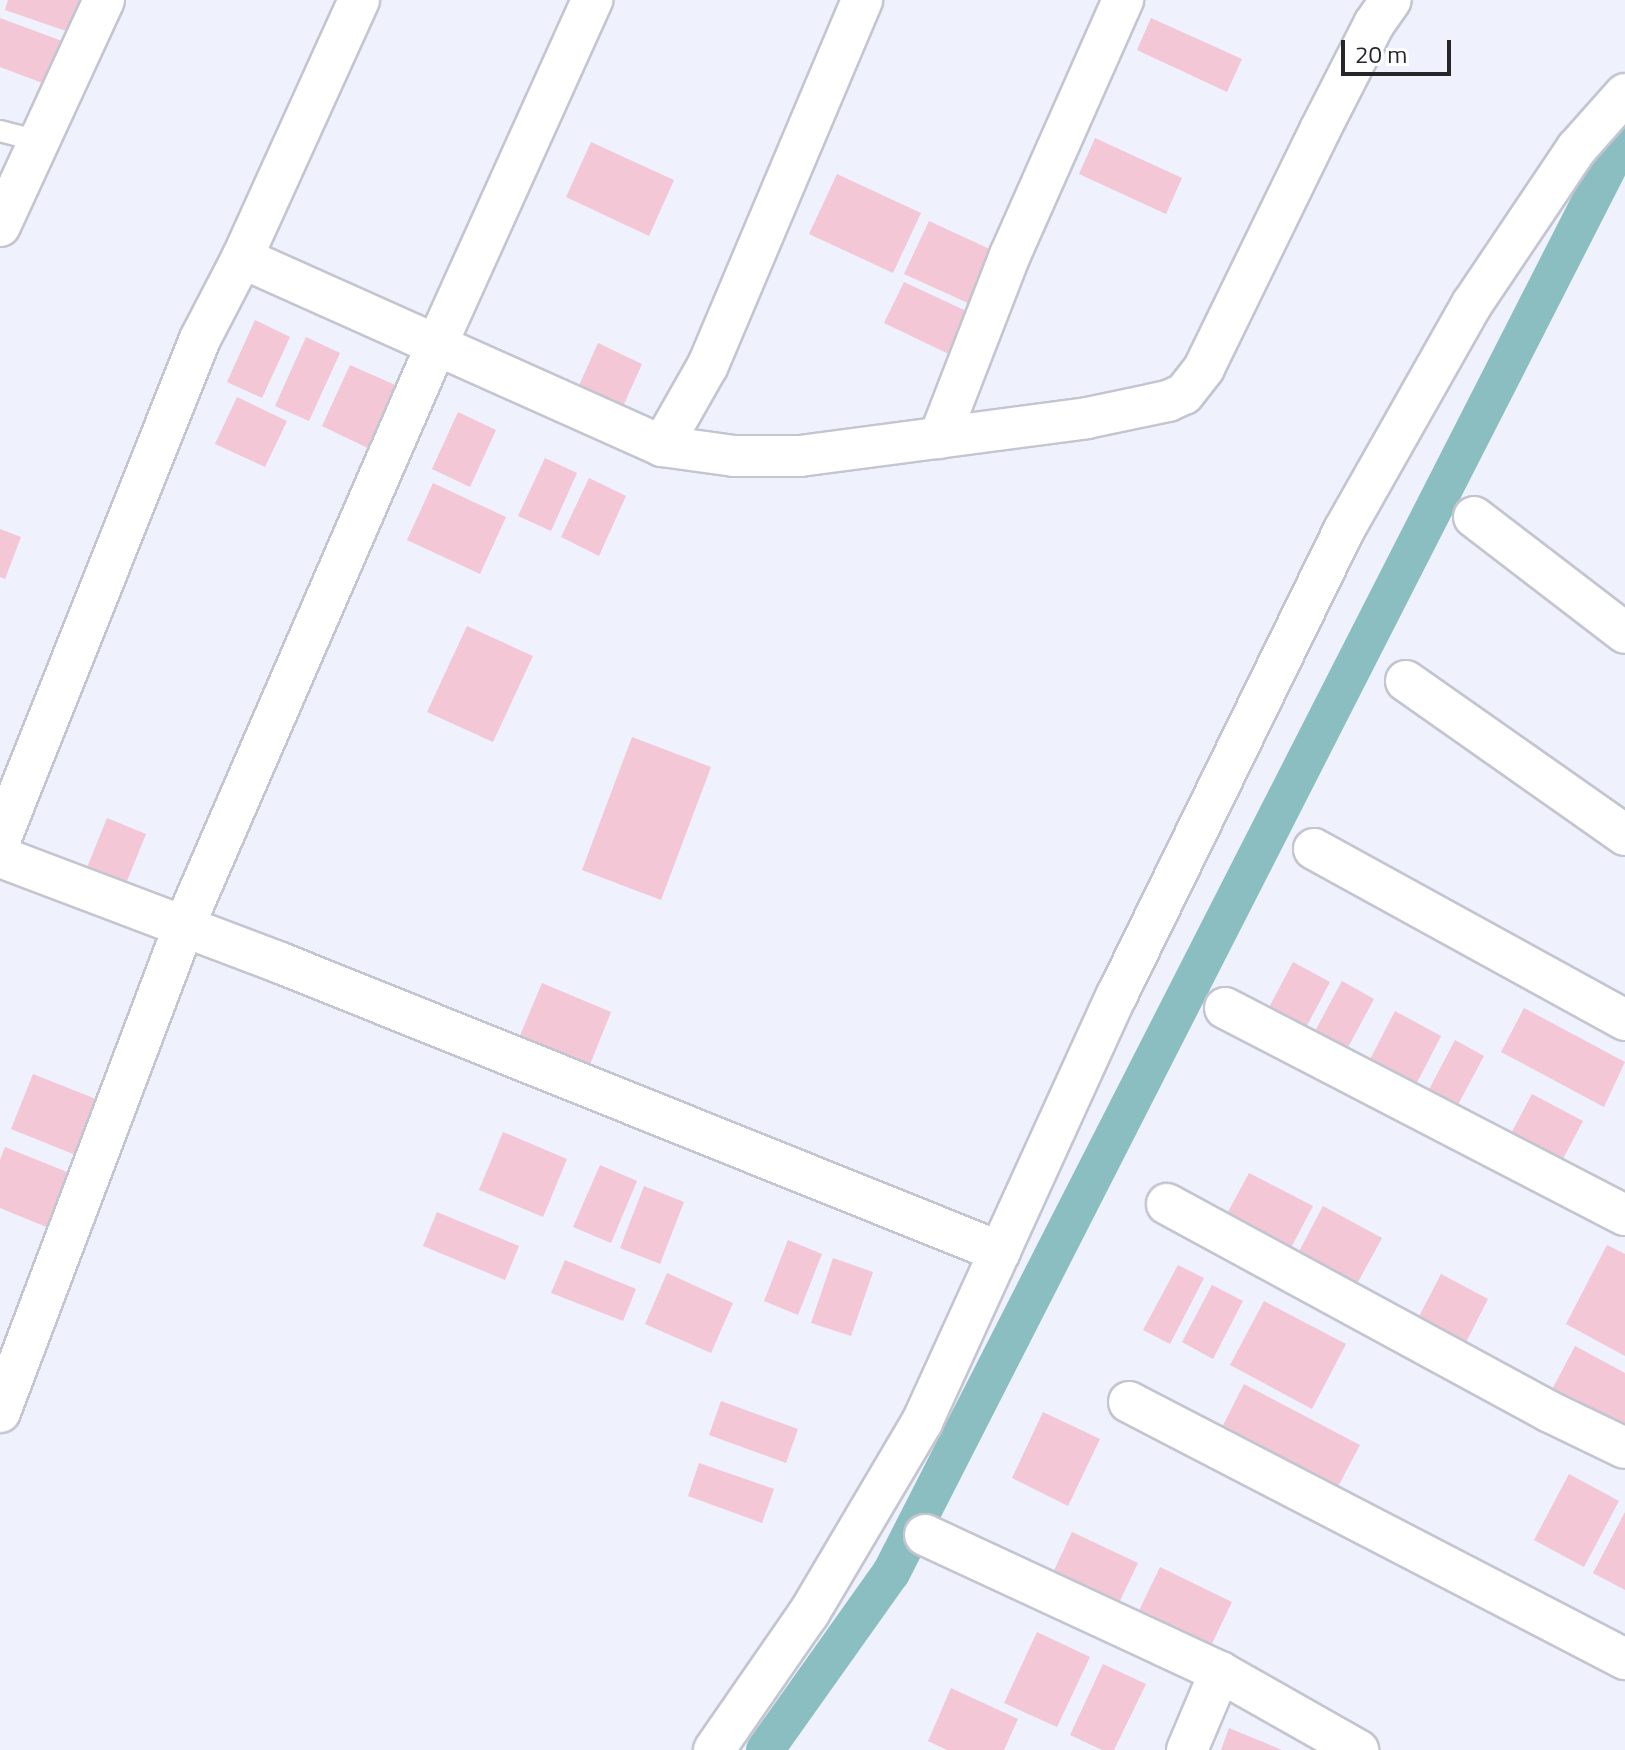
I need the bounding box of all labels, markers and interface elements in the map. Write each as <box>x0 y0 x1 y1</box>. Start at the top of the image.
scale bar <box>1345 24 1455 74</box>
text: 20 m <box>1355 36 1407 72</box>

